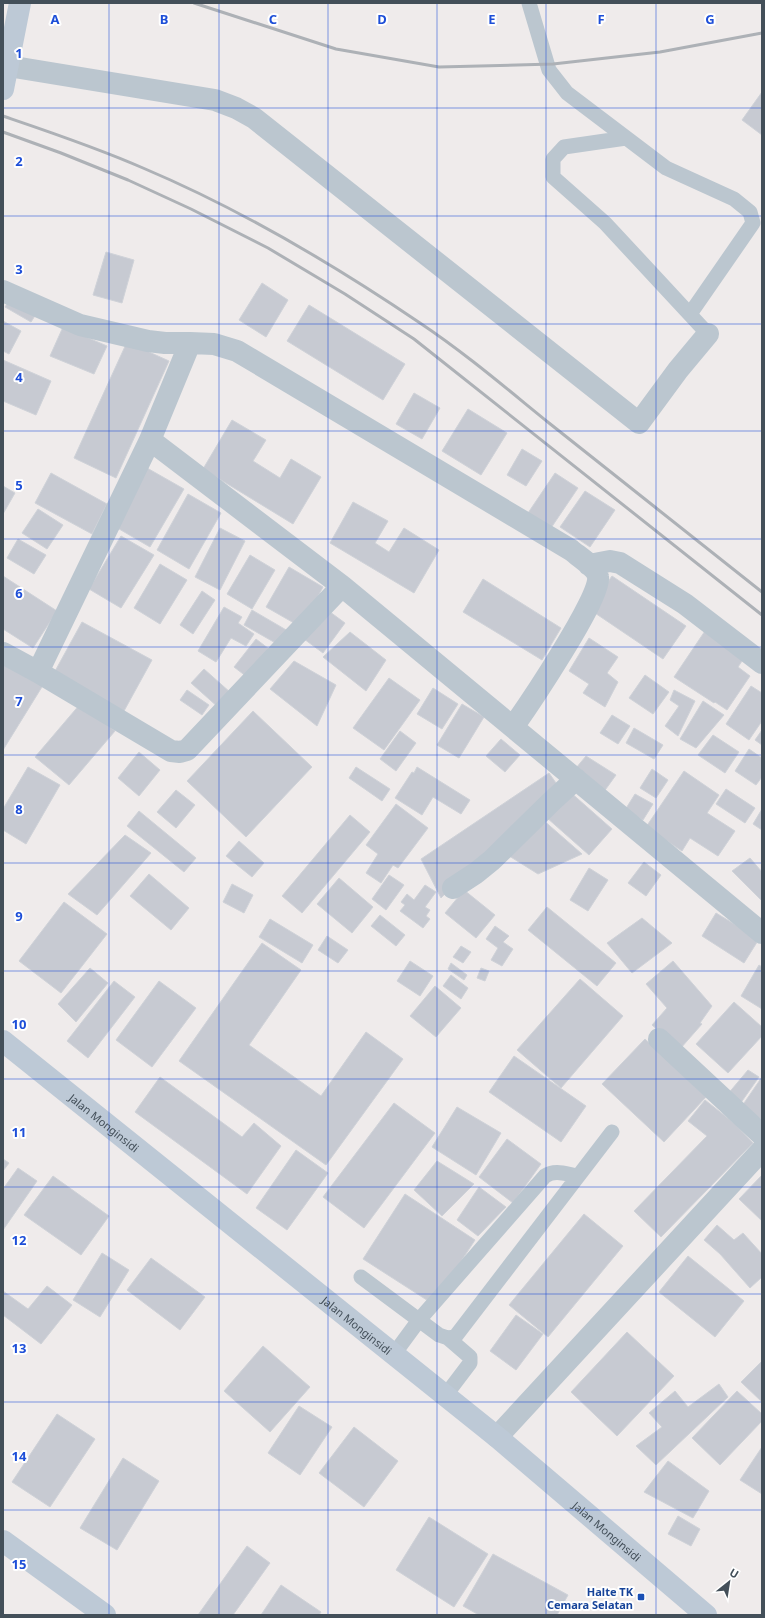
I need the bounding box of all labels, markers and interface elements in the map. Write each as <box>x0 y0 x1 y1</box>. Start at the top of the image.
text: A <box>51 10 60 28</box>
text: B <box>160 10 168 28</box>
text: C <box>269 10 277 28</box>
text: D <box>377 10 387 28</box>
text: E <box>488 10 496 28</box>
text: F <box>597 10 605 28</box>
text: G <box>705 10 715 28</box>
text: 1 <box>15 44 23 62</box>
text: 2 <box>15 152 23 170</box>
text: 3 <box>15 260 23 278</box>
text: 4 <box>15 368 23 386</box>
text: 5 <box>15 476 23 494</box>
text: 6 <box>15 584 23 602</box>
text: 7 <box>15 692 23 710</box>
text: 8 <box>15 800 23 818</box>
text: 9 <box>15 907 23 925</box>
text: 10 <box>12 1015 26 1033</box>
street label: Jalan Monginsidi <box>66 1089 142 1155</box>
text: 11 <box>12 1123 26 1141</box>
text: 12 <box>12 1231 26 1249</box>
street label: Jalan Monginsidi <box>318 1292 395 1358</box>
text: 13 <box>12 1339 26 1357</box>
text: 14 <box>12 1447 27 1465</box>
street label: Jalan Monginsidi <box>569 1497 645 1564</box>
text: 15 <box>12 1555 26 1573</box>
north arrow <box>709 1562 749 1602</box>
text: U <box>727 1564 742 1581</box>
place label: Halte TK Cemara Selatan <box>547 1584 634 1612</box>
marker: Halte TK Cemara Selatan <box>636 1592 646 1602</box>

